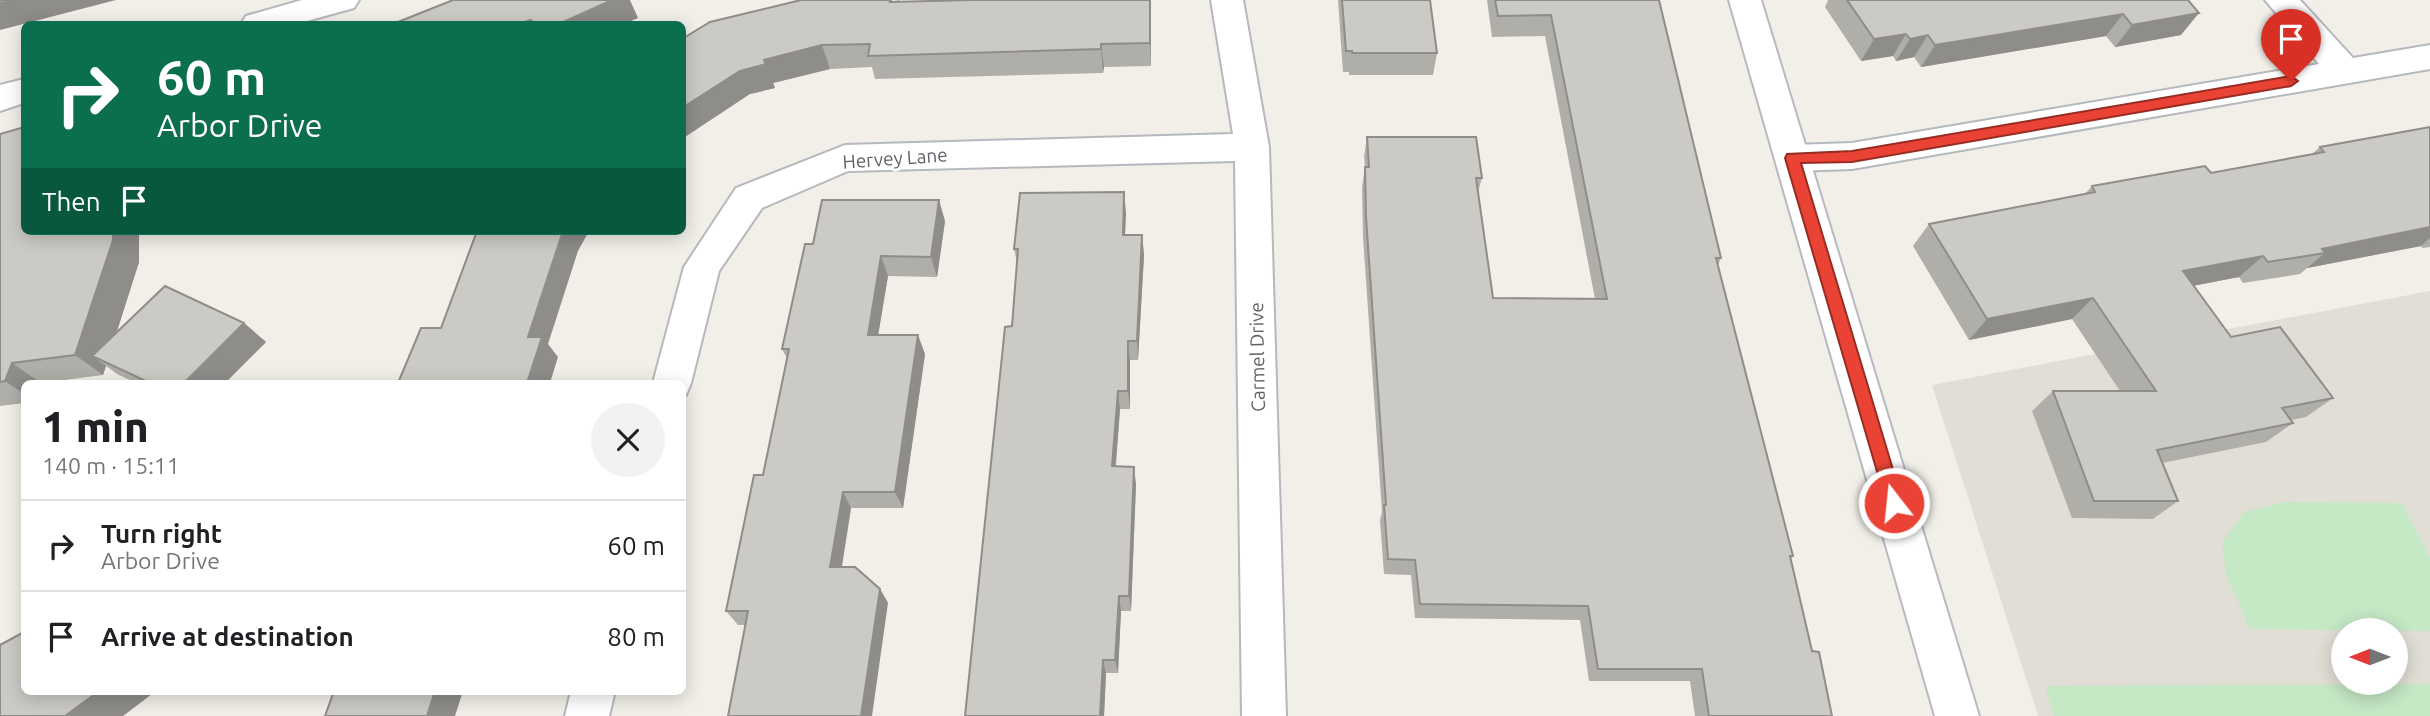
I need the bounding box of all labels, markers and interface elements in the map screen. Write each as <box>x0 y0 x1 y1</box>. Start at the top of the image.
pin <box>2261 9 2321 81</box>
icon: arrive <box>2272 20 2310 58</box>
icon: right <box>42 49 133 140</box>
text: 60 m <box>157 49 266 104</box>
text: Arbor Drive <box>157 107 322 143</box>
street label: Hervey Lane <box>842 143 948 173</box>
icon: arrive <box>115 182 153 220</box>
text: Then <box>42 187 101 216</box>
street label: Carmel Drive <box>1245 302 1269 412</box>
text: 1 min <box>42 403 149 450</box>
button: close <box>591 403 665 477</box>
text: 140 m · 15:11 <box>42 453 180 478</box>
position arrow <box>1857 466 1931 540</box>
text: Turn right <box>101 519 222 548</box>
icon: right <box>42 527 80 565</box>
text: 60 m <box>607 531 665 560</box>
text: Arbor Drive <box>101 548 220 573</box>
icon: arrive <box>42 618 80 656</box>
north arrow <box>2331 618 2408 695</box>
map controls <box>2331 618 2408 695</box>
text: Arrive at destination <box>101 622 354 651</box>
text: 80 m <box>607 622 665 651</box>

